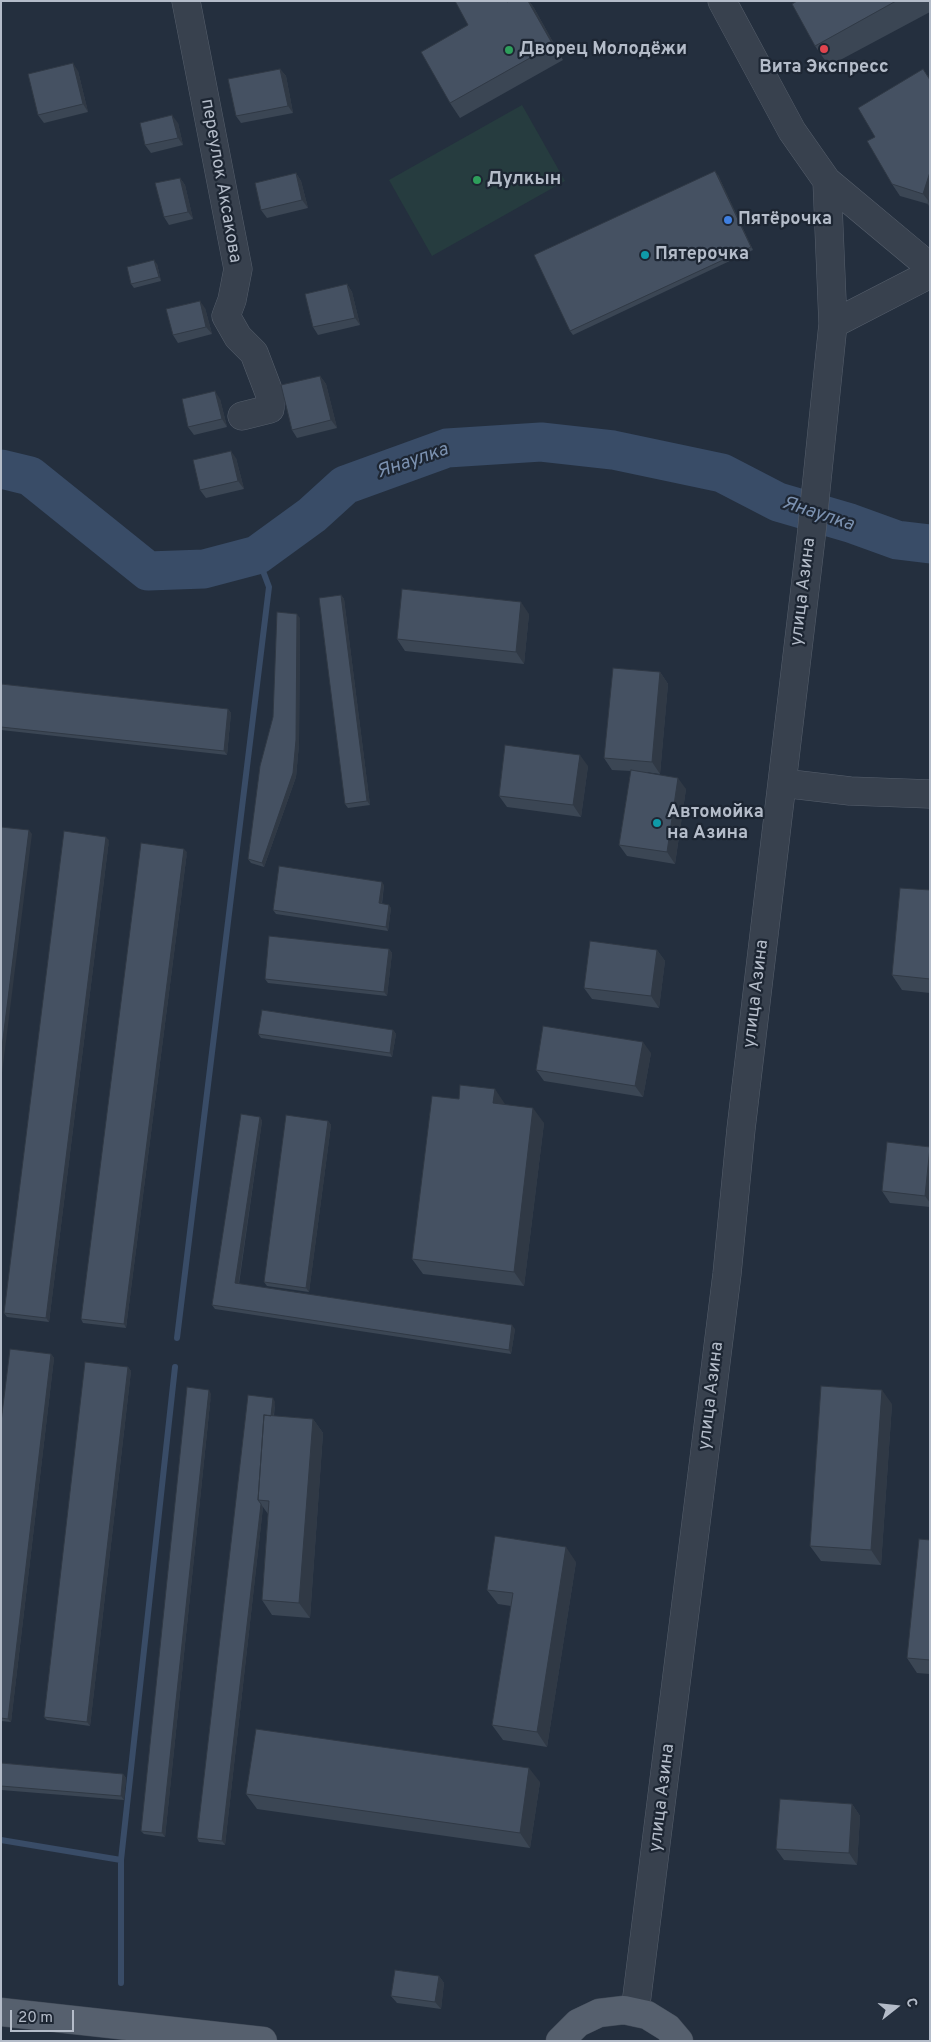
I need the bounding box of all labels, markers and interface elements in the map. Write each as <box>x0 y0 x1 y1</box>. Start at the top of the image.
place label: Дворец Молодёжи <box>519 39 687 61</box>
marker: Вита Экспресс <box>818 43 830 55</box>
marker: Дворец Молодёжи <box>503 44 515 56</box>
place label: Вита Экспресс <box>759 57 889 79</box>
street label: переулок Аксакова <box>195 97 245 265</box>
place label: Дулкын <box>487 169 561 191</box>
marker: Дулкын <box>471 174 483 186</box>
place label: Пятёрочка <box>738 209 832 231</box>
marker: Пятёрочка <box>722 214 734 226</box>
place label: Пятерочка <box>655 244 749 266</box>
marker: Пятерочка <box>639 249 651 261</box>
water label: Янаулка <box>375 439 451 485</box>
water label: Янаулка <box>780 493 856 537</box>
street label: улица Азина <box>787 537 821 647</box>
place label: Автомойка на Азина <box>667 802 764 844</box>
marker: Автомойка на Азина <box>651 817 663 829</box>
street label: улица Азина <box>740 939 774 1049</box>
street label: улица Азина <box>695 1341 729 1451</box>
street label: улица Азина <box>646 1743 680 1853</box>
north arrow <box>871 1982 921 2032</box>
text: С <box>901 1996 920 2009</box>
scale bar <box>12 2000 76 2032</box>
text: 20 m <box>18 2009 53 2028</box>

